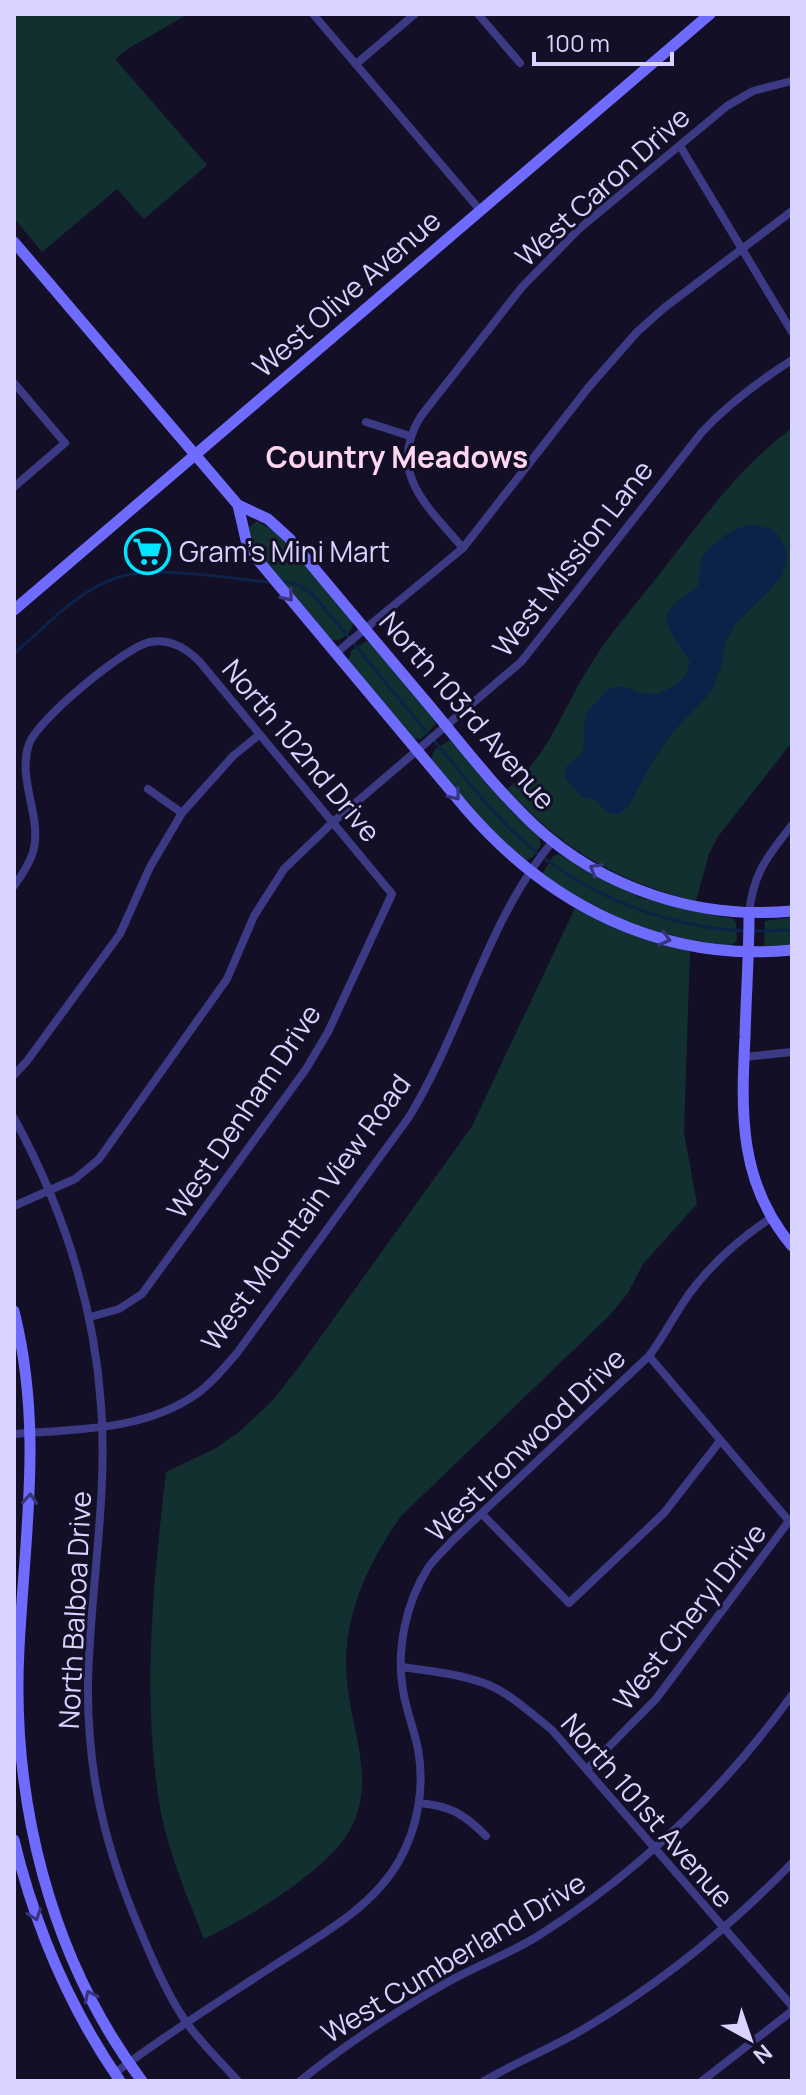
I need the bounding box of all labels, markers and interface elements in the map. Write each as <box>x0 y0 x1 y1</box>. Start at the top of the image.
scale bar <box>534 16 672 66</box>
text: 100 m <box>546 26 610 59</box>
street label: West Caron Drive <box>507 98 697 274</box>
street label: West Olive Avenue <box>244 201 448 385</box>
district label: Country Meadows <box>266 436 528 477</box>
street label: West Mission Lane <box>483 452 661 664</box>
supermarket icon: Gram's Mini Mart <box>124 527 172 575</box>
place label: Gram's Mini Mart <box>179 532 390 570</box>
one-way arrow <box>278 587 293 601</box>
street label: North 103rd Avenue <box>371 603 565 817</box>
street label: North 102nd Drive <box>214 651 390 849</box>
one-way arrow <box>445 786 459 801</box>
one-way arrow <box>590 863 604 879</box>
one-way arrow <box>658 929 672 946</box>
street label: West Denham Drive <box>157 996 329 1226</box>
street label: West Mountain View Road <box>192 1066 418 1358</box>
street label: West Ironwood Drive <box>417 1339 633 1549</box>
street label: North Balboa Drive <box>49 1490 99 1730</box>
one-way arrow <box>21 1492 38 1505</box>
street label: West Cheryl Drive <box>604 1515 774 1717</box>
street label: North 101st Avenue <box>553 1705 743 1915</box>
street label: West Cumberland Drive <box>314 1863 592 2051</box>
one-way arrow <box>25 1907 42 1921</box>
one-way arrow <box>84 1989 100 2004</box>
north arrow <box>710 1999 790 2079</box>
text: N <box>747 2038 779 2071</box>

